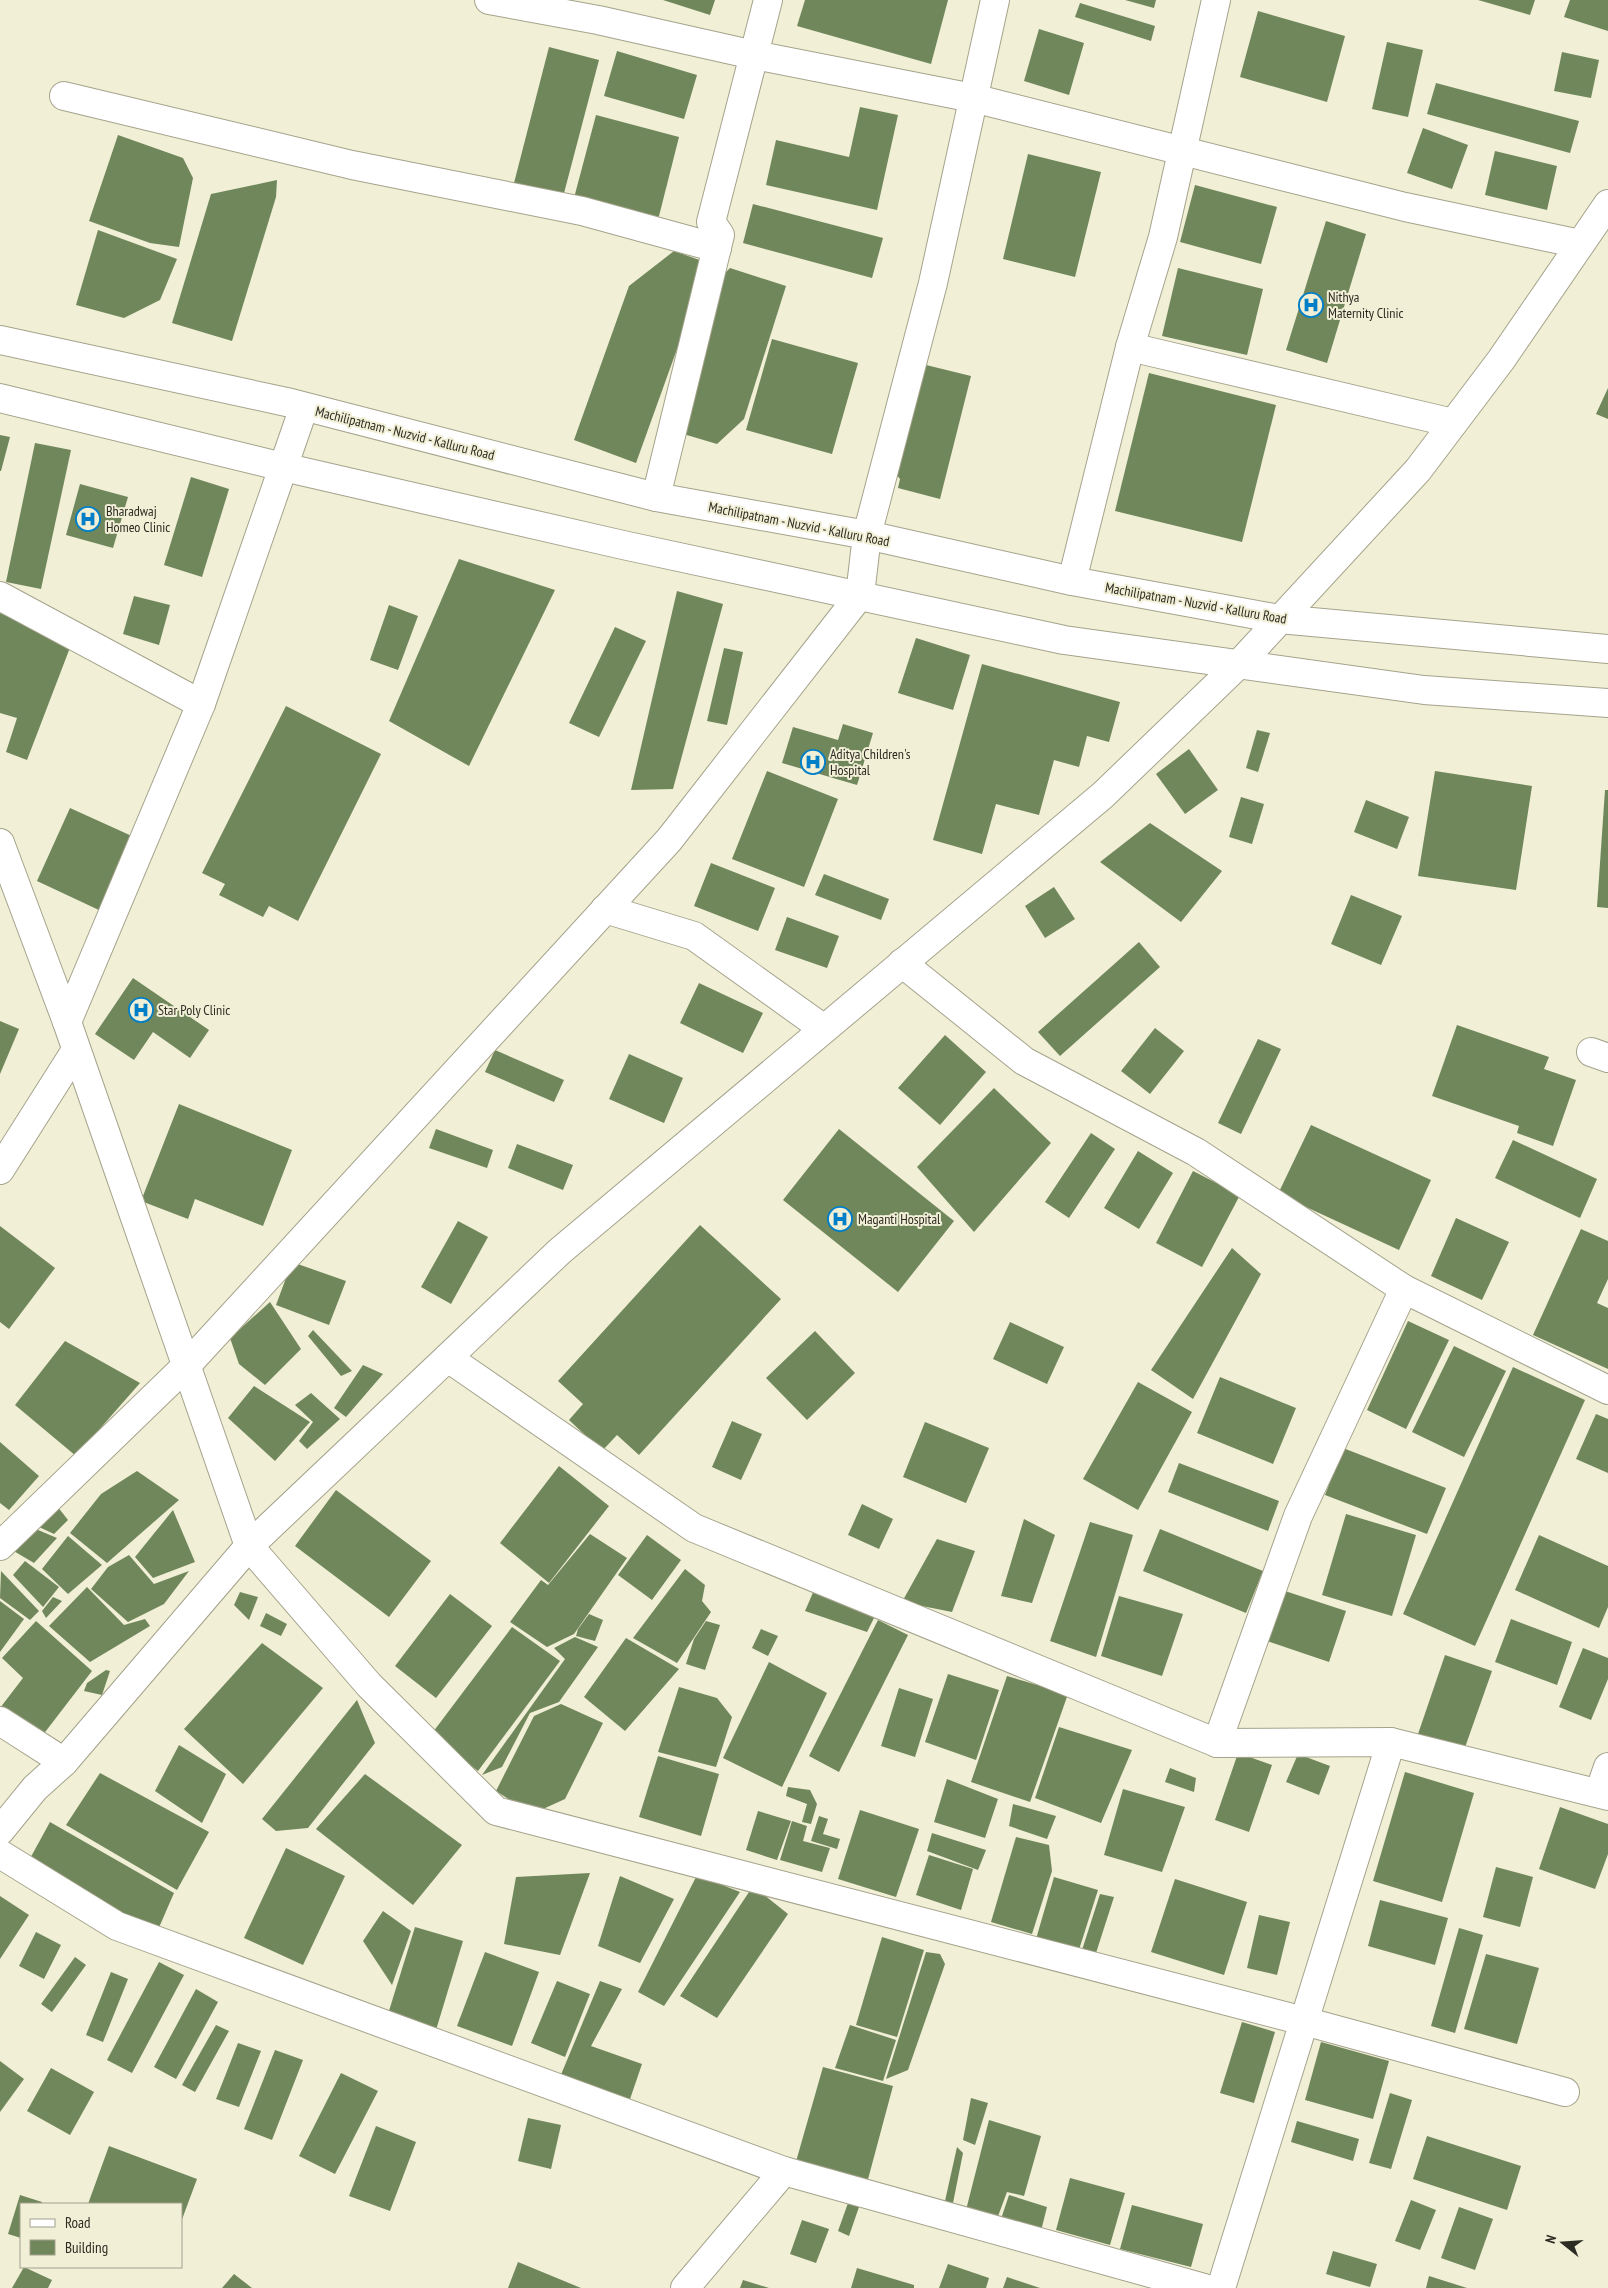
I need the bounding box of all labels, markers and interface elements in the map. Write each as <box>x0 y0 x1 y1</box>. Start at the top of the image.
place label: Nithya Maternity Clinic <box>1328 288 1404 322</box>
hospital icon: Nithya Maternity Clinic <box>1298 292 1324 318</box>
street label: Machilipatnam - Nuzvid - Kalluru Road <box>314 402 496 464</box>
street label: Machilipatnam - Nuzvid - Kalluru Road <box>707 498 891 550</box>
place label: Bharadwaj Homeo Clinic <box>106 502 170 536</box>
hospital icon: Bharadwaj Homeo Clinic <box>75 506 101 532</box>
street label: Machilipatnam - Nuzvid - Kalluru Road <box>1104 578 1288 628</box>
place label: Aditya Children's Hospital <box>830 745 911 779</box>
hospital icon: Aditya Children's Hospital <box>800 749 826 775</box>
hospital icon: Star Poly Clinic <box>128 997 154 1023</box>
place label: Star Poly Clinic <box>158 1001 230 1019</box>
hospital icon: Maganti Hospital <box>827 1206 853 1232</box>
place label: Maganti Hospital <box>858 1210 941 1228</box>
legend <box>20 2203 182 2268</box>
text: Road <box>65 2213 91 2232</box>
north arrow <box>1538 2218 1588 2268</box>
text: N <box>1541 2233 1560 2245</box>
text: Building <box>65 2238 108 2257</box>

